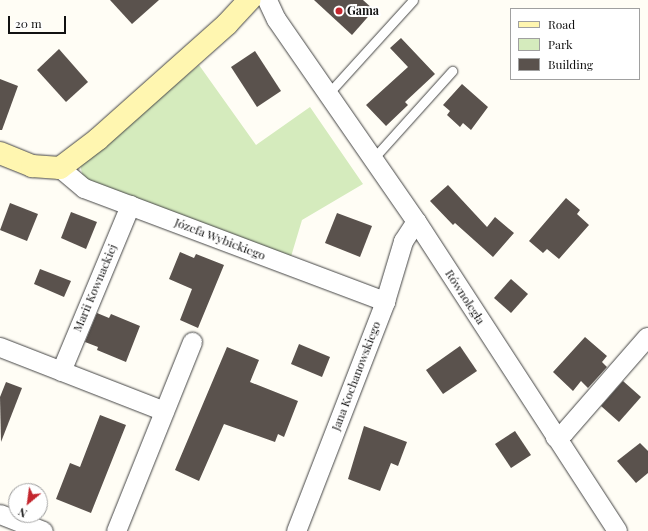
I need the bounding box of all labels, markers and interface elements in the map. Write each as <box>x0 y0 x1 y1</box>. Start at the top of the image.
place label: Gama <box>347 4 379 18</box>
marker: Gama <box>334 6 344 16</box>
scale bar <box>10 8 68 34</box>
legend <box>510 8 640 80</box>
text: 20 m <box>15 15 42 31</box>
text: Road <box>548 16 575 32</box>
text: Park <box>548 36 573 52</box>
text: Building <box>548 56 593 72</box>
street label: Józefa Wybickiego <box>172 215 268 263</box>
street label: Marii Kownackiej <box>70 242 120 334</box>
street label: Równoległa <box>442 267 488 327</box>
street label: Jana Kochanowskiego <box>328 319 384 433</box>
north arrow <box>8 483 48 523</box>
text: N <box>15 505 30 522</box>

